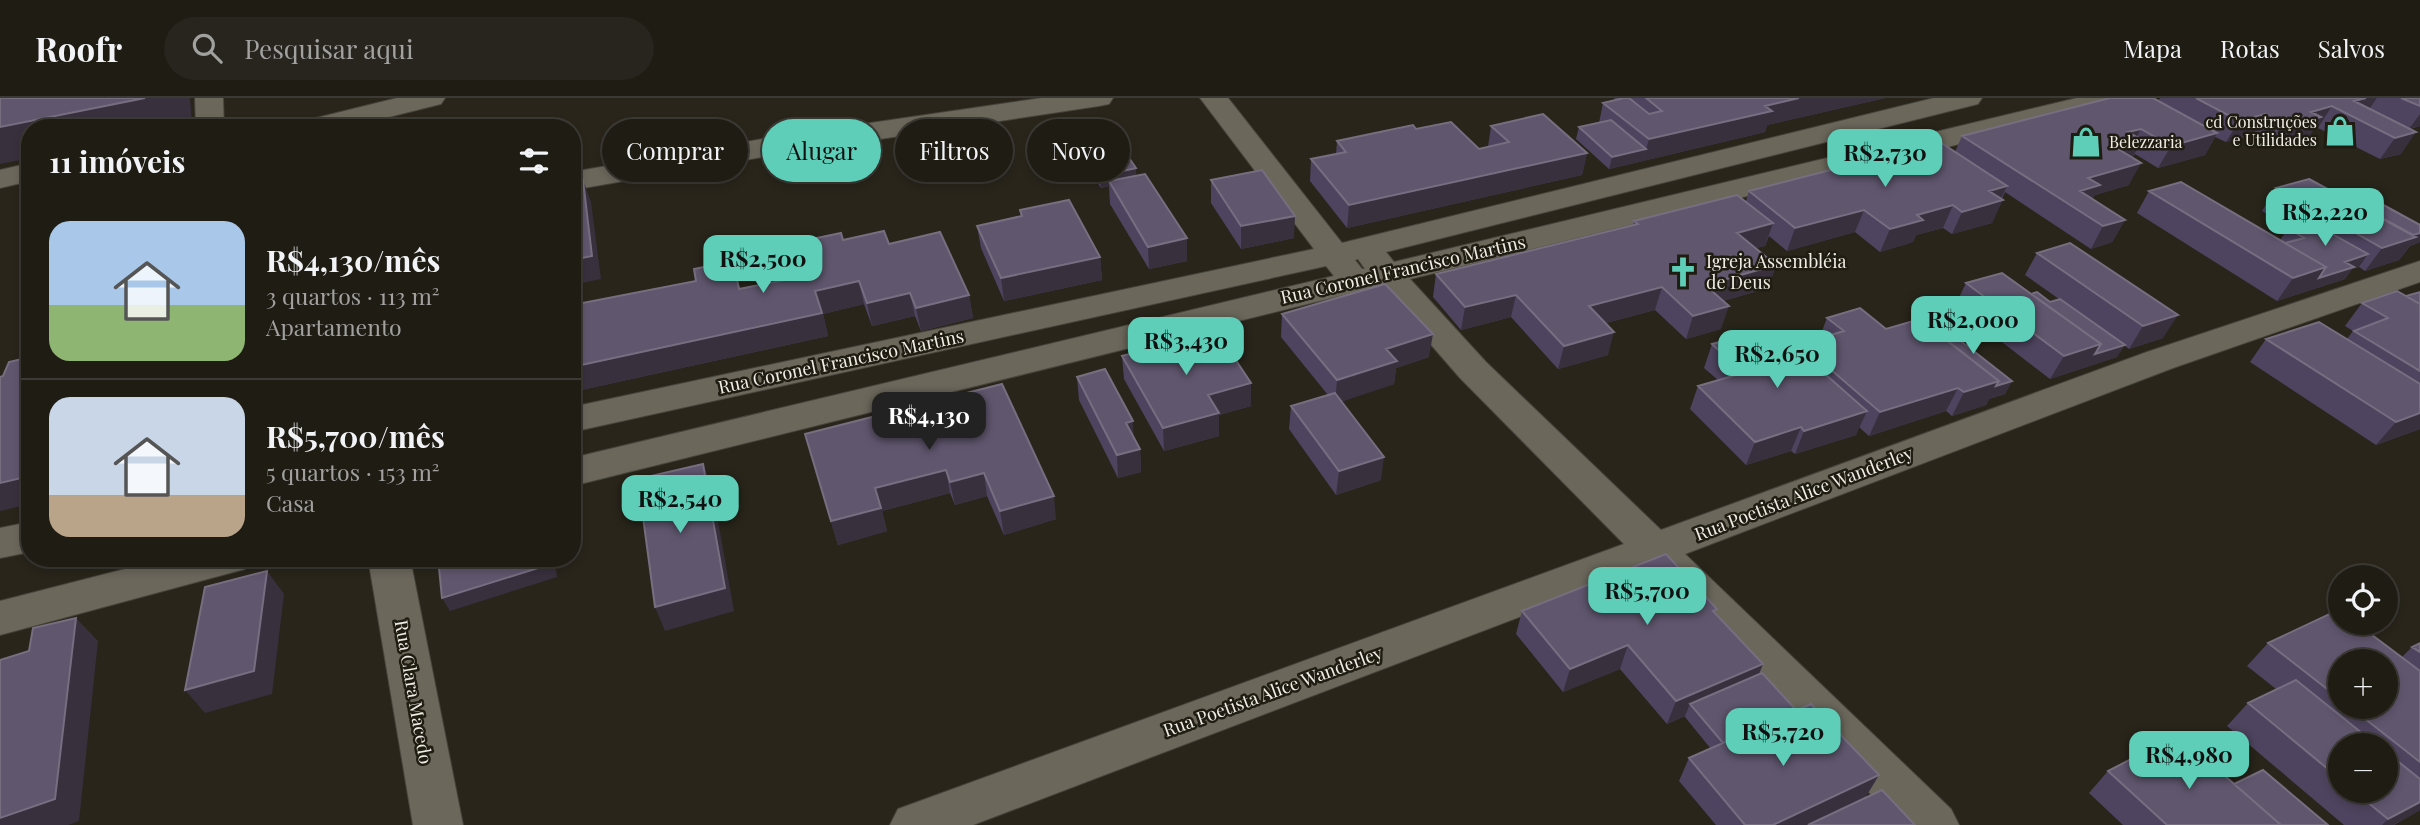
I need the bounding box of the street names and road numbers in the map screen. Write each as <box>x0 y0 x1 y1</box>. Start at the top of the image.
street label: Rua Coronel Francisco Martins <box>1278 229 1528 309</box>
street label: Rua Coronel Francisco Martins <box>716 323 966 399</box>
street label: Rua Poetista Alice Wanderley <box>1691 440 1916 546</box>
street label: Rua Clara Macedo <box>390 618 438 766</box>
street label: Rua Poetista Alice Wanderley <box>1159 640 1386 742</box>

